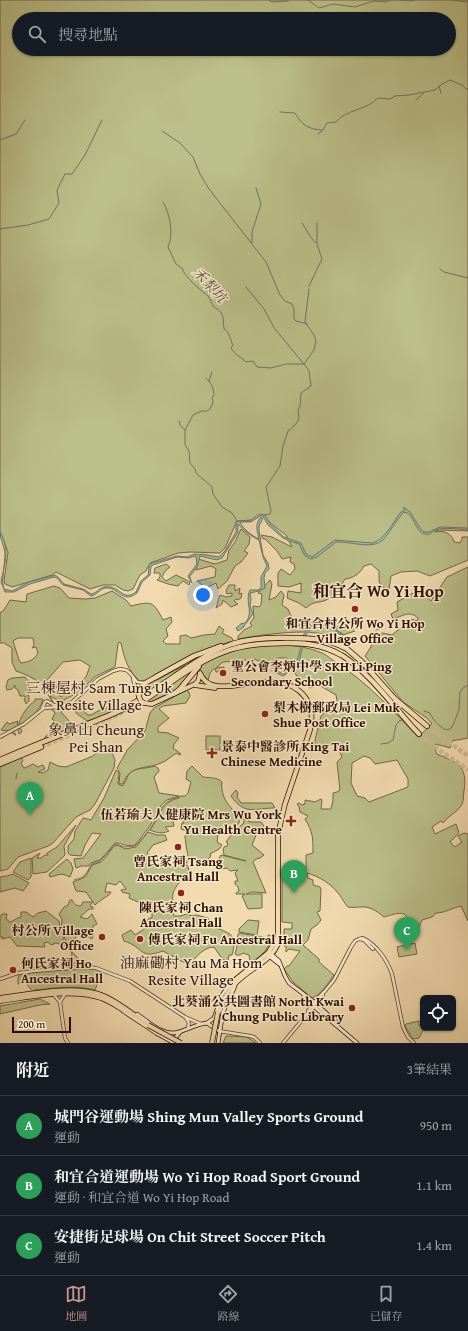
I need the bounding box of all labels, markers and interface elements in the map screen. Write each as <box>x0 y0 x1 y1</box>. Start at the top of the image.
search box <box>12 12 456 56</box>
icon: search <box>26 23 48 45</box>
text: 搜尋地點 <box>58 24 118 45</box>
water label: 禾梨坑 <box>188 263 233 309</box>
district label: 和宜合 Wo Yi Hop <box>312 578 444 603</box>
your location <box>193 585 213 605</box>
marker: 和宜合村公所 Wo Yi Hop Village Office <box>350 604 360 614</box>
place label: 和宜合村公所 Wo Yi Hop Village Office <box>285 614 425 648</box>
place label: 聖公會李炳中學 SKH Li Ping Secondary School <box>231 657 392 691</box>
marker: 聖公會李炳中學 SKH Li Ping Secondary School <box>218 668 228 678</box>
district label: 三棟屋村 Sam Tung Uk Resite Village <box>26 677 173 715</box>
place label: 梨木樹郵政局 Lei Muk Shue Post Office <box>273 698 401 732</box>
marker: 梨木樹郵政局 Lei Muk Shue Post Office <box>260 709 270 719</box>
district label: 象鼻山 Cheung Pei Shan <box>48 719 144 757</box>
place label: 景泰中醫診所 King Tai Chinese Medicine <box>221 737 349 771</box>
marker: 景泰中醫診所 King Tai Chinese Medicine <box>206 747 218 759</box>
pin: A <box>17 782 43 815</box>
place label: 伍若瑜夫人健康院 Mrs Wu York Yu Health Centre <box>101 805 283 839</box>
marker: 伍若瑜夫人健康院 Mrs Wu York Yu Health Centre <box>285 815 297 827</box>
marker: 曾氏家祠 Tsang Ancestral Hall <box>173 842 183 852</box>
place label: 曾氏家祠 Tsang Ancestral Hall <box>133 852 223 886</box>
pin: B <box>281 860 307 893</box>
marker: 陳氏家祠 Chan Ancestral Hall <box>176 888 186 898</box>
place label: 陳氏家祠 Chan Ancestral Hall <box>139 898 223 932</box>
pin: C <box>394 917 420 950</box>
place label: 村公所 Village Office <box>11 921 94 955</box>
place label: 傅氏家祠 Fu Ancestral Hall <box>148 930 302 949</box>
marker: 村公所 Village Office <box>97 932 107 942</box>
marker: 傅氏家祠 Fu Ancestral Hall <box>135 934 145 944</box>
district label: 油麻磡村 Yau Ma Hom Resite Village <box>120 952 263 990</box>
place label: 何氏家祠 Ho Ancestral Hall <box>21 954 103 988</box>
marker: 何氏家祠 Ho Ancestral Hall <box>8 965 18 975</box>
place label: 北葵涌公共圖書館 North Kwai Chung Public Library <box>172 992 344 1026</box>
map controls <box>420 995 456 1031</box>
button: locate <box>420 995 456 1031</box>
marker: 北葵涌公共圖書館 North Kwai Chung Public Library <box>347 1003 357 1013</box>
scale bar <box>12 1015 71 1034</box>
text: 200 m <box>18 1016 45 1032</box>
text: 附近 <box>16 1057 50 1082</box>
text: 3筆結果 <box>407 1060 452 1079</box>
text: 城門谷運動場 Shing Mun Valley Sports Ground <box>54 1106 363 1127</box>
text: A <box>25 1116 33 1135</box>
text: 950 m <box>420 1116 452 1135</box>
text: 運動 <box>54 1128 80 1147</box>
text: 和宜合道運動場 Wo Yi Hop Road Sport Ground <box>54 1166 360 1187</box>
text: B <box>25 1176 33 1195</box>
text: 1.1 km <box>416 1176 452 1195</box>
text: 運動 · 和宜合道 Wo Yi Hop Road <box>54 1188 229 1207</box>
text: 安捷街足球場 On Chit Street Soccer Pitch <box>54 1226 326 1247</box>
text: C <box>25 1236 33 1255</box>
text: 1.4 km <box>416 1236 452 1255</box>
text: 運動 <box>54 1248 80 1267</box>
tab: 地圖 <box>65 1283 87 1324</box>
tab: 路線 <box>217 1283 239 1324</box>
tab: 已儲存 <box>370 1283 403 1324</box>

